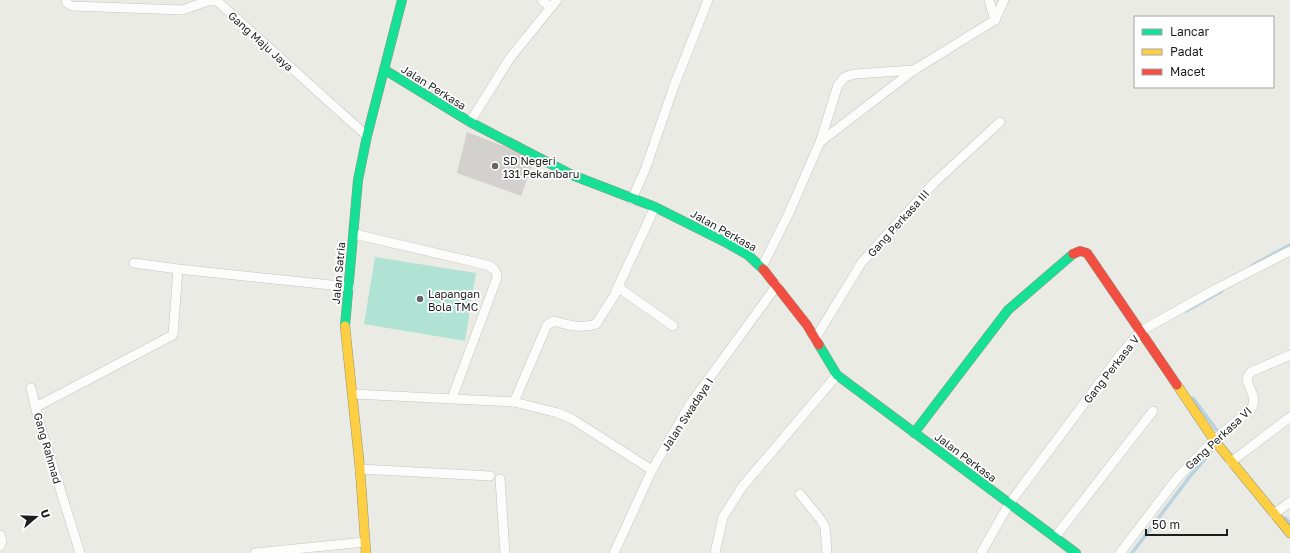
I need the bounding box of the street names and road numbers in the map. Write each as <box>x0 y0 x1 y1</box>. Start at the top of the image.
street label: Gang Maju Jaya <box>226 9 296 73</box>
street label: Jalan Perkasa <box>399 62 469 112</box>
street label: Gang Perkasa III <box>865 187 931 259</box>
street label: Jalan Perkasa <box>689 206 759 254</box>
street label: Jalan Satria <box>329 241 347 305</box>
street label: Gang Perkasa V <box>1080 332 1142 406</box>
street label: Jalan Swadaya I <box>659 375 715 453</box>
street label: Gang Perkasa VI <box>1182 404 1254 472</box>
street label: Gang Rahmad <box>32 411 64 485</box>
street label: Jalan Perkasa <box>933 430 999 484</box>

